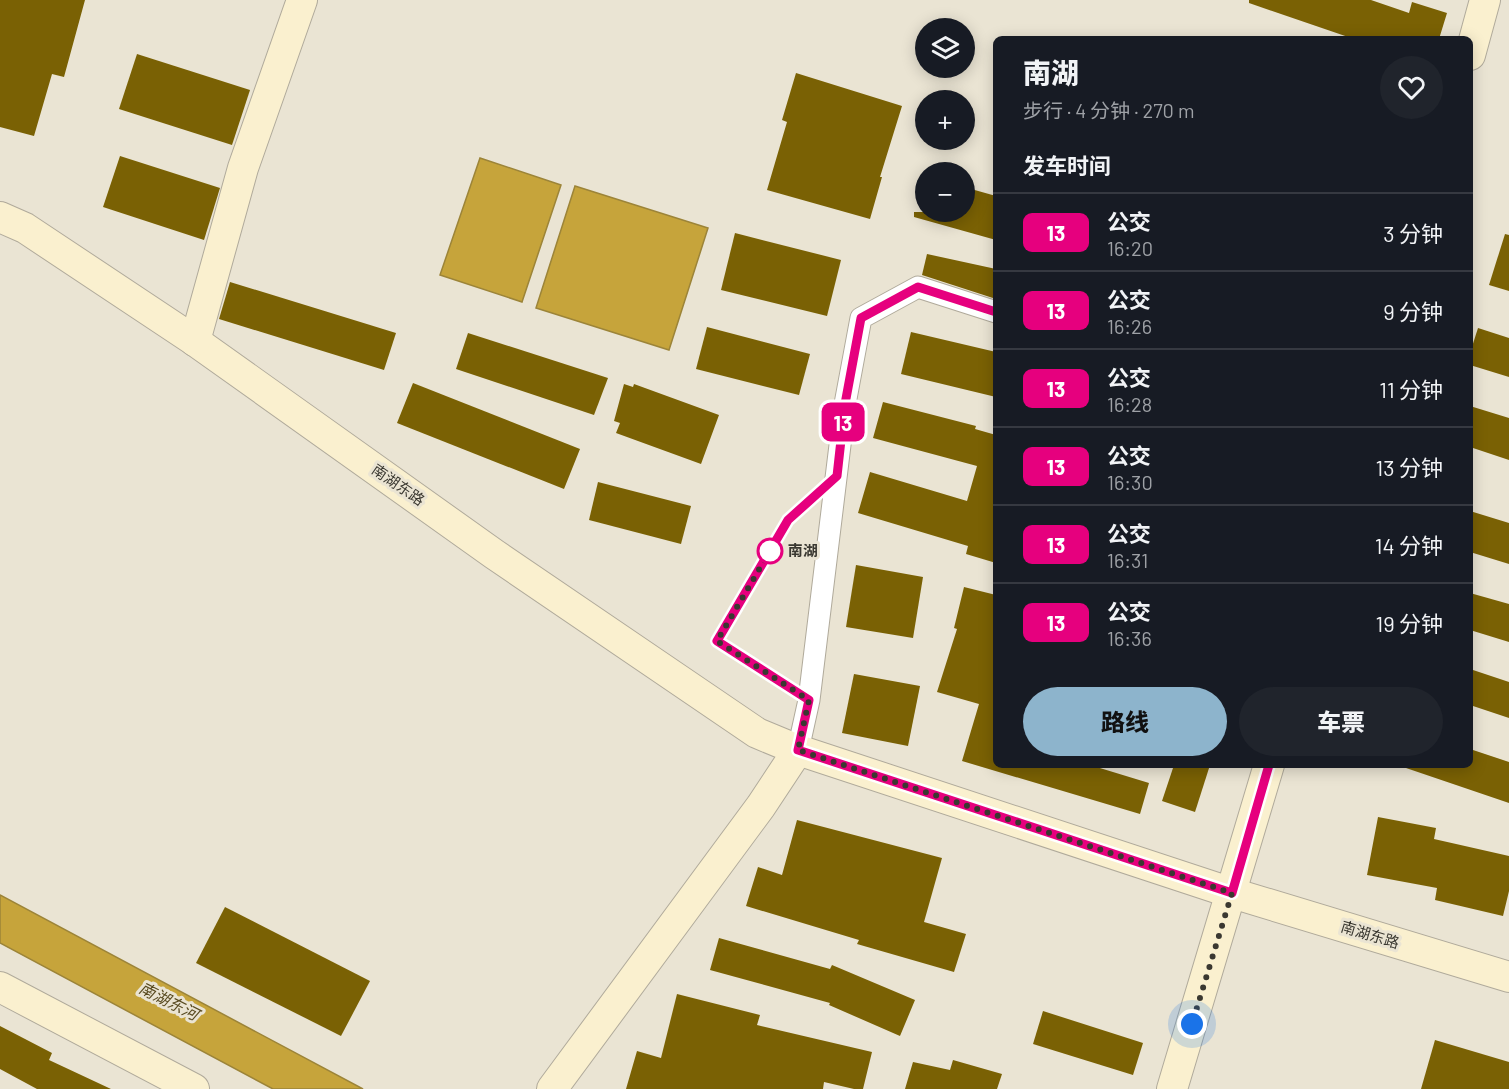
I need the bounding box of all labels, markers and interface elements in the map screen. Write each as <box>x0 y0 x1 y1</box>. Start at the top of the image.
map controls <box>915 18 975 222</box>
button: layers <box>915 18 975 78</box>
text: 南湖 <box>1023 55 1079 89</box>
button: heart <box>1380 56 1443 119</box>
button: + <box>915 90 975 150</box>
text: 步行 · 4 分钟 · 270 m <box>1023 98 1194 122</box>
text: 发车时间 <box>1023 152 1111 178</box>
button: − <box>915 162 975 222</box>
text: 公交 <box>1107 208 1151 234</box>
text: 13 <box>1047 220 1065 245</box>
text: 3 分钟 <box>1383 220 1443 246</box>
text: 16:20 <box>1107 236 1153 260</box>
text: 公交 <box>1107 286 1151 312</box>
text: 13 <box>1047 298 1065 323</box>
text: 9 分钟 <box>1383 298 1443 324</box>
text: 16:26 <box>1107 314 1152 338</box>
text: 公交 <box>1107 364 1151 390</box>
text: 13 <box>1047 376 1065 401</box>
text: 11 分钟 <box>1379 376 1443 402</box>
text: 16:28 <box>1107 392 1152 416</box>
line badge: 13 <box>816 402 870 442</box>
text: 13 <box>834 410 852 435</box>
text: 公交 <box>1107 442 1151 468</box>
text: 13 <box>1047 454 1065 479</box>
text: 13 分钟 <box>1376 454 1443 480</box>
street label: 南湖东路 <box>369 460 428 509</box>
text: 16:30 <box>1107 470 1153 494</box>
text: 公交 <box>1107 520 1151 546</box>
text: 13 <box>1047 532 1065 557</box>
text: 14 分钟 <box>1375 532 1443 558</box>
marker: 南湖 <box>757 538 783 564</box>
place label: 南湖 <box>788 541 818 559</box>
text: 16:31 <box>1107 548 1148 572</box>
text: 公交 <box>1107 598 1151 624</box>
text: 13 <box>1047 610 1065 635</box>
text: 19 分钟 <box>1375 610 1443 636</box>
text: 16:36 <box>1107 626 1152 650</box>
button: 路线 <box>1023 687 1227 756</box>
button: 车票 <box>1239 687 1443 756</box>
street label: 南湖东路 <box>1339 917 1402 951</box>
water label: 南湖东河 <box>136 978 205 1025</box>
your location <box>1177 1009 1207 1039</box>

